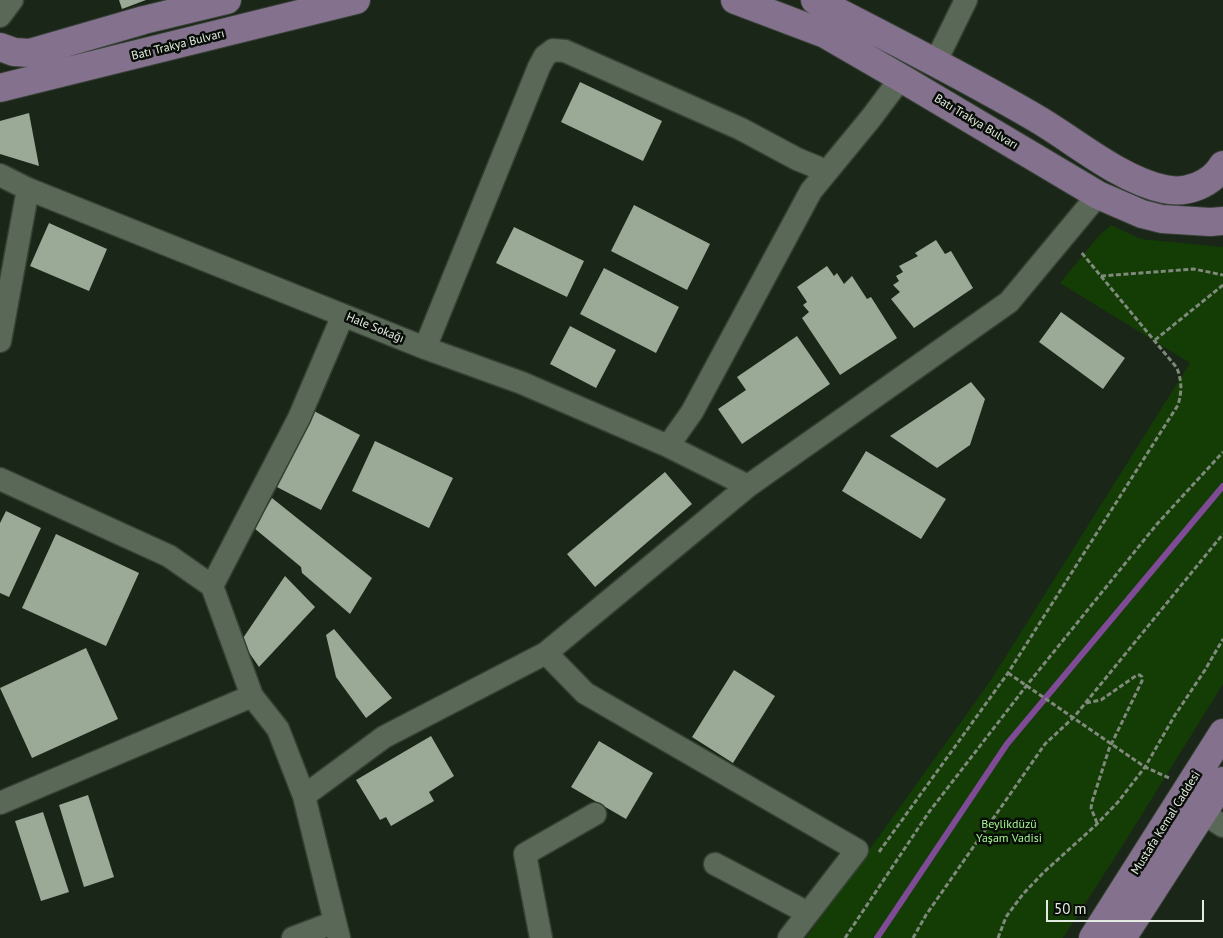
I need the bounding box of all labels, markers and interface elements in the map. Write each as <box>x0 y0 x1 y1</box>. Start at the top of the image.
street label: Batı Trakya Bulvarı <box>130 26 226 64</box>
street label: Batı Trakya Bulvarı <box>931 91 1021 153</box>
street label: Hale Sokağı <box>344 310 406 346</box>
street label: Mustafa Kemal Caddesi <box>1128 769 1204 877</box>
park label: Beylikdüzü Yaşam Vadisi <box>976 818 1042 846</box>
scale bar <box>1048 890 1206 922</box>
text: 50 m <box>1054 899 1087 918</box>

